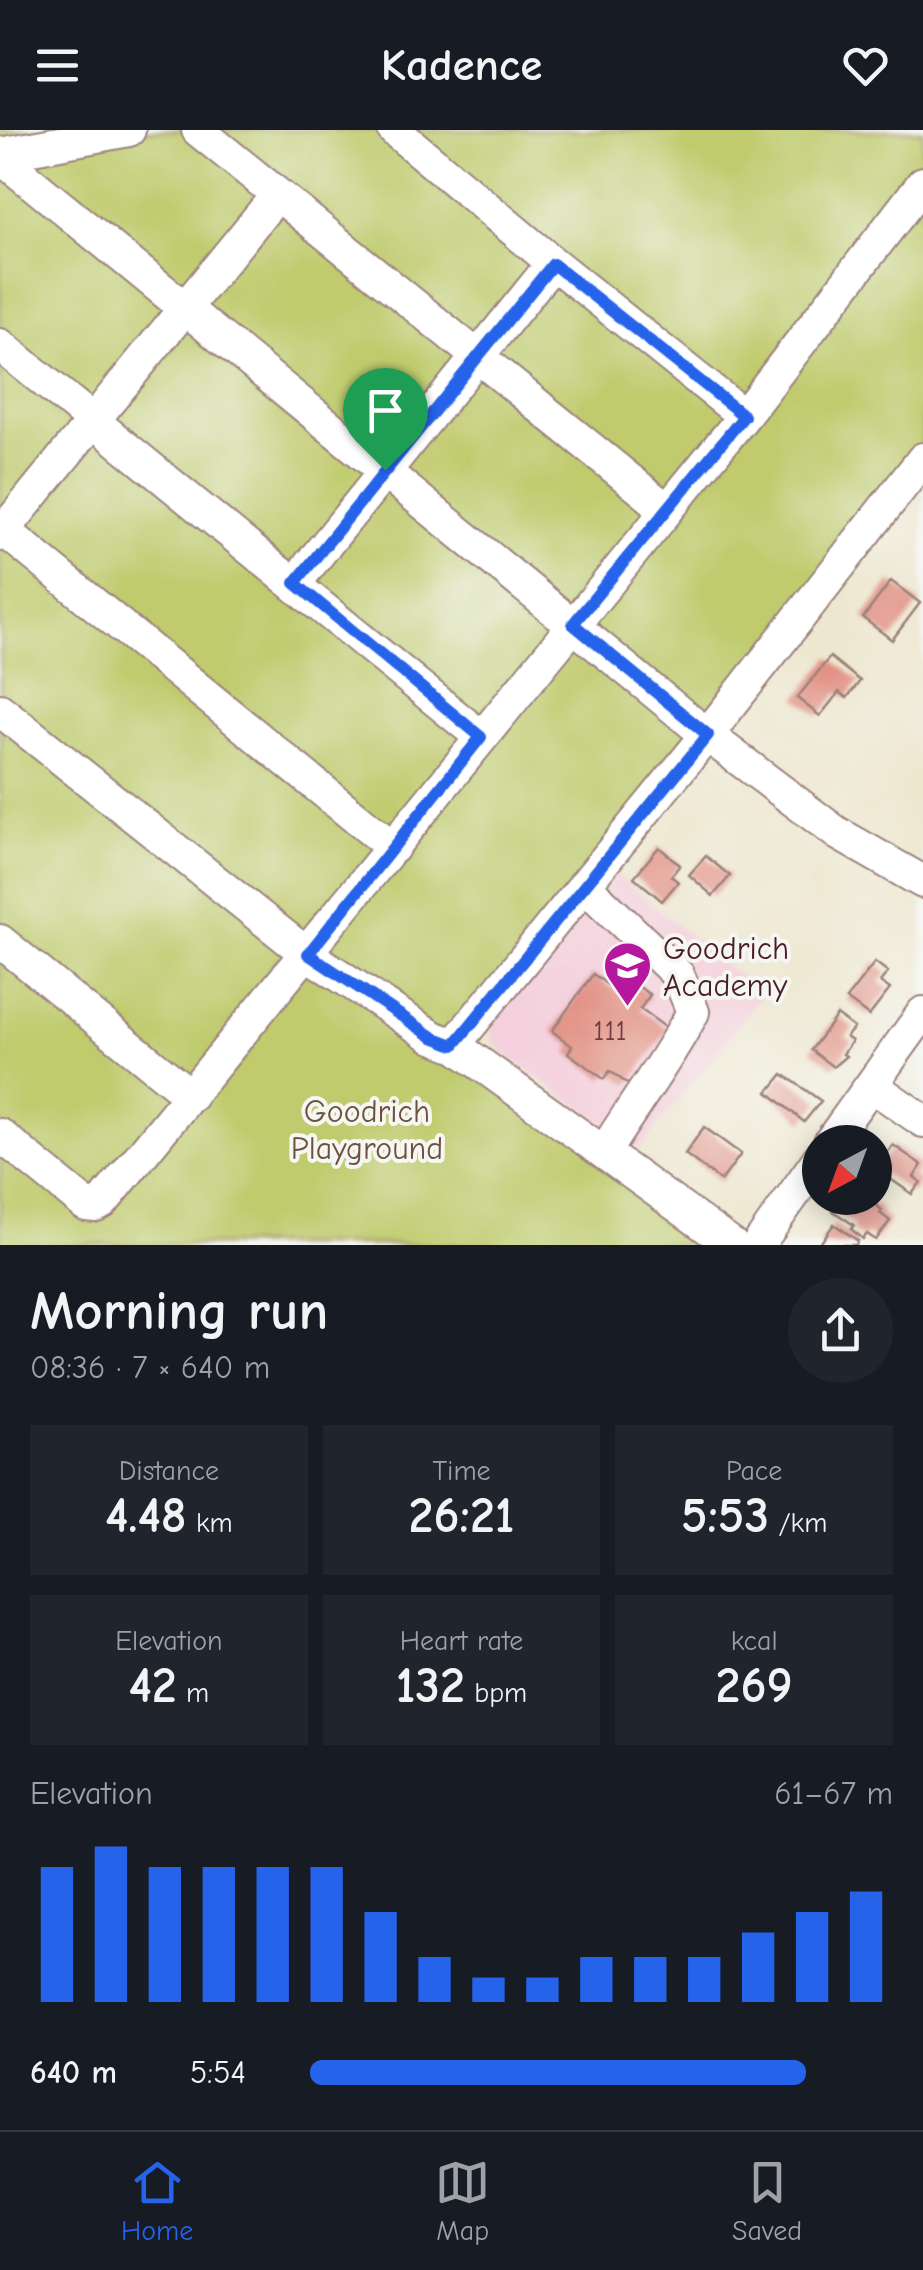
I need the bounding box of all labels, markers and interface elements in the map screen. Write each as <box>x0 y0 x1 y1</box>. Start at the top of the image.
icon: menu <box>30 38 85 93</box>
icon: heart <box>838 38 893 93</box>
text: Kadence <box>381 39 542 91</box>
pin <box>343 368 428 471</box>
icon: arrive <box>358 383 413 438</box>
place label: Goodrich Academy <box>663 930 789 1004</box>
school or university icon: Goodrich Academy <box>602 940 654 1008</box>
house number: 111 <box>593 1015 627 1047</box>
park label: Goodrich Playground <box>291 1093 443 1167</box>
north arrow <box>802 1125 892 1215</box>
map controls <box>802 1125 892 1215</box>
button: share <box>788 1278 893 1383</box>
text: Morning run <box>30 1279 328 1343</box>
text: 08:36 · 7 × 640 m <box>30 1349 270 1386</box>
text: Distance <box>119 1455 219 1487</box>
text: Time <box>432 1455 491 1487</box>
text: Pace <box>726 1455 782 1487</box>
text: 4.48 <box>105 1487 187 1545</box>
text: 26:21 <box>409 1487 514 1545</box>
text: 5:53 <box>681 1487 769 1545</box>
text: km <box>187 1507 233 1539</box>
text: /km <box>769 1507 827 1539</box>
text: Elevation <box>115 1625 222 1657</box>
text: Heart rate <box>400 1625 523 1657</box>
text: kcal <box>731 1625 778 1657</box>
text: 42 <box>128 1657 177 1715</box>
text: 132 <box>396 1657 465 1715</box>
text: 269 <box>716 1657 793 1715</box>
text: m <box>177 1677 209 1709</box>
text: bpm <box>465 1677 527 1709</box>
text: Elevation <box>30 1775 153 1812</box>
text: 61–67 m <box>774 1775 893 1812</box>
text: 640 m <box>30 2054 117 2091</box>
text: 5:54 <box>190 2054 246 2091</box>
tab: Home <box>121 2155 193 2247</box>
tab: Map <box>435 2155 490 2247</box>
tab: Saved <box>732 2155 802 2247</box>

